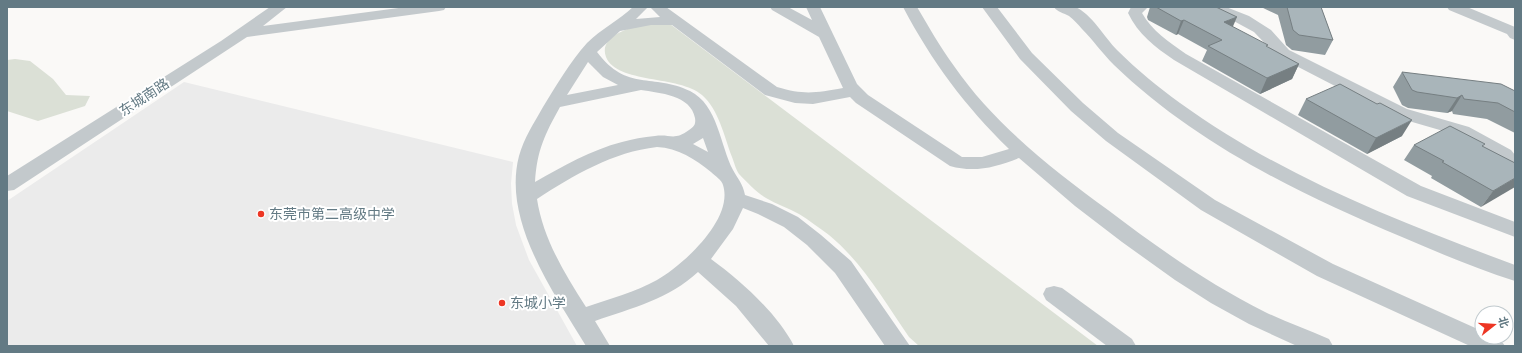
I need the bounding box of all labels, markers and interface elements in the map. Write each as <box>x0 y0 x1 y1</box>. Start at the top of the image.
street label: 东城南路 <box>117 76 172 119</box>
place label: 东莞市第二高级中学 <box>269 206 395 222</box>
marker: 东莞市第二高级中学 <box>256 209 266 219</box>
place label: 东城小学 <box>510 296 566 311</box>
marker: 东城小学 <box>497 298 507 308</box>
north arrow <box>1474 305 1514 345</box>
text: 北 <box>1496 315 1510 329</box>

